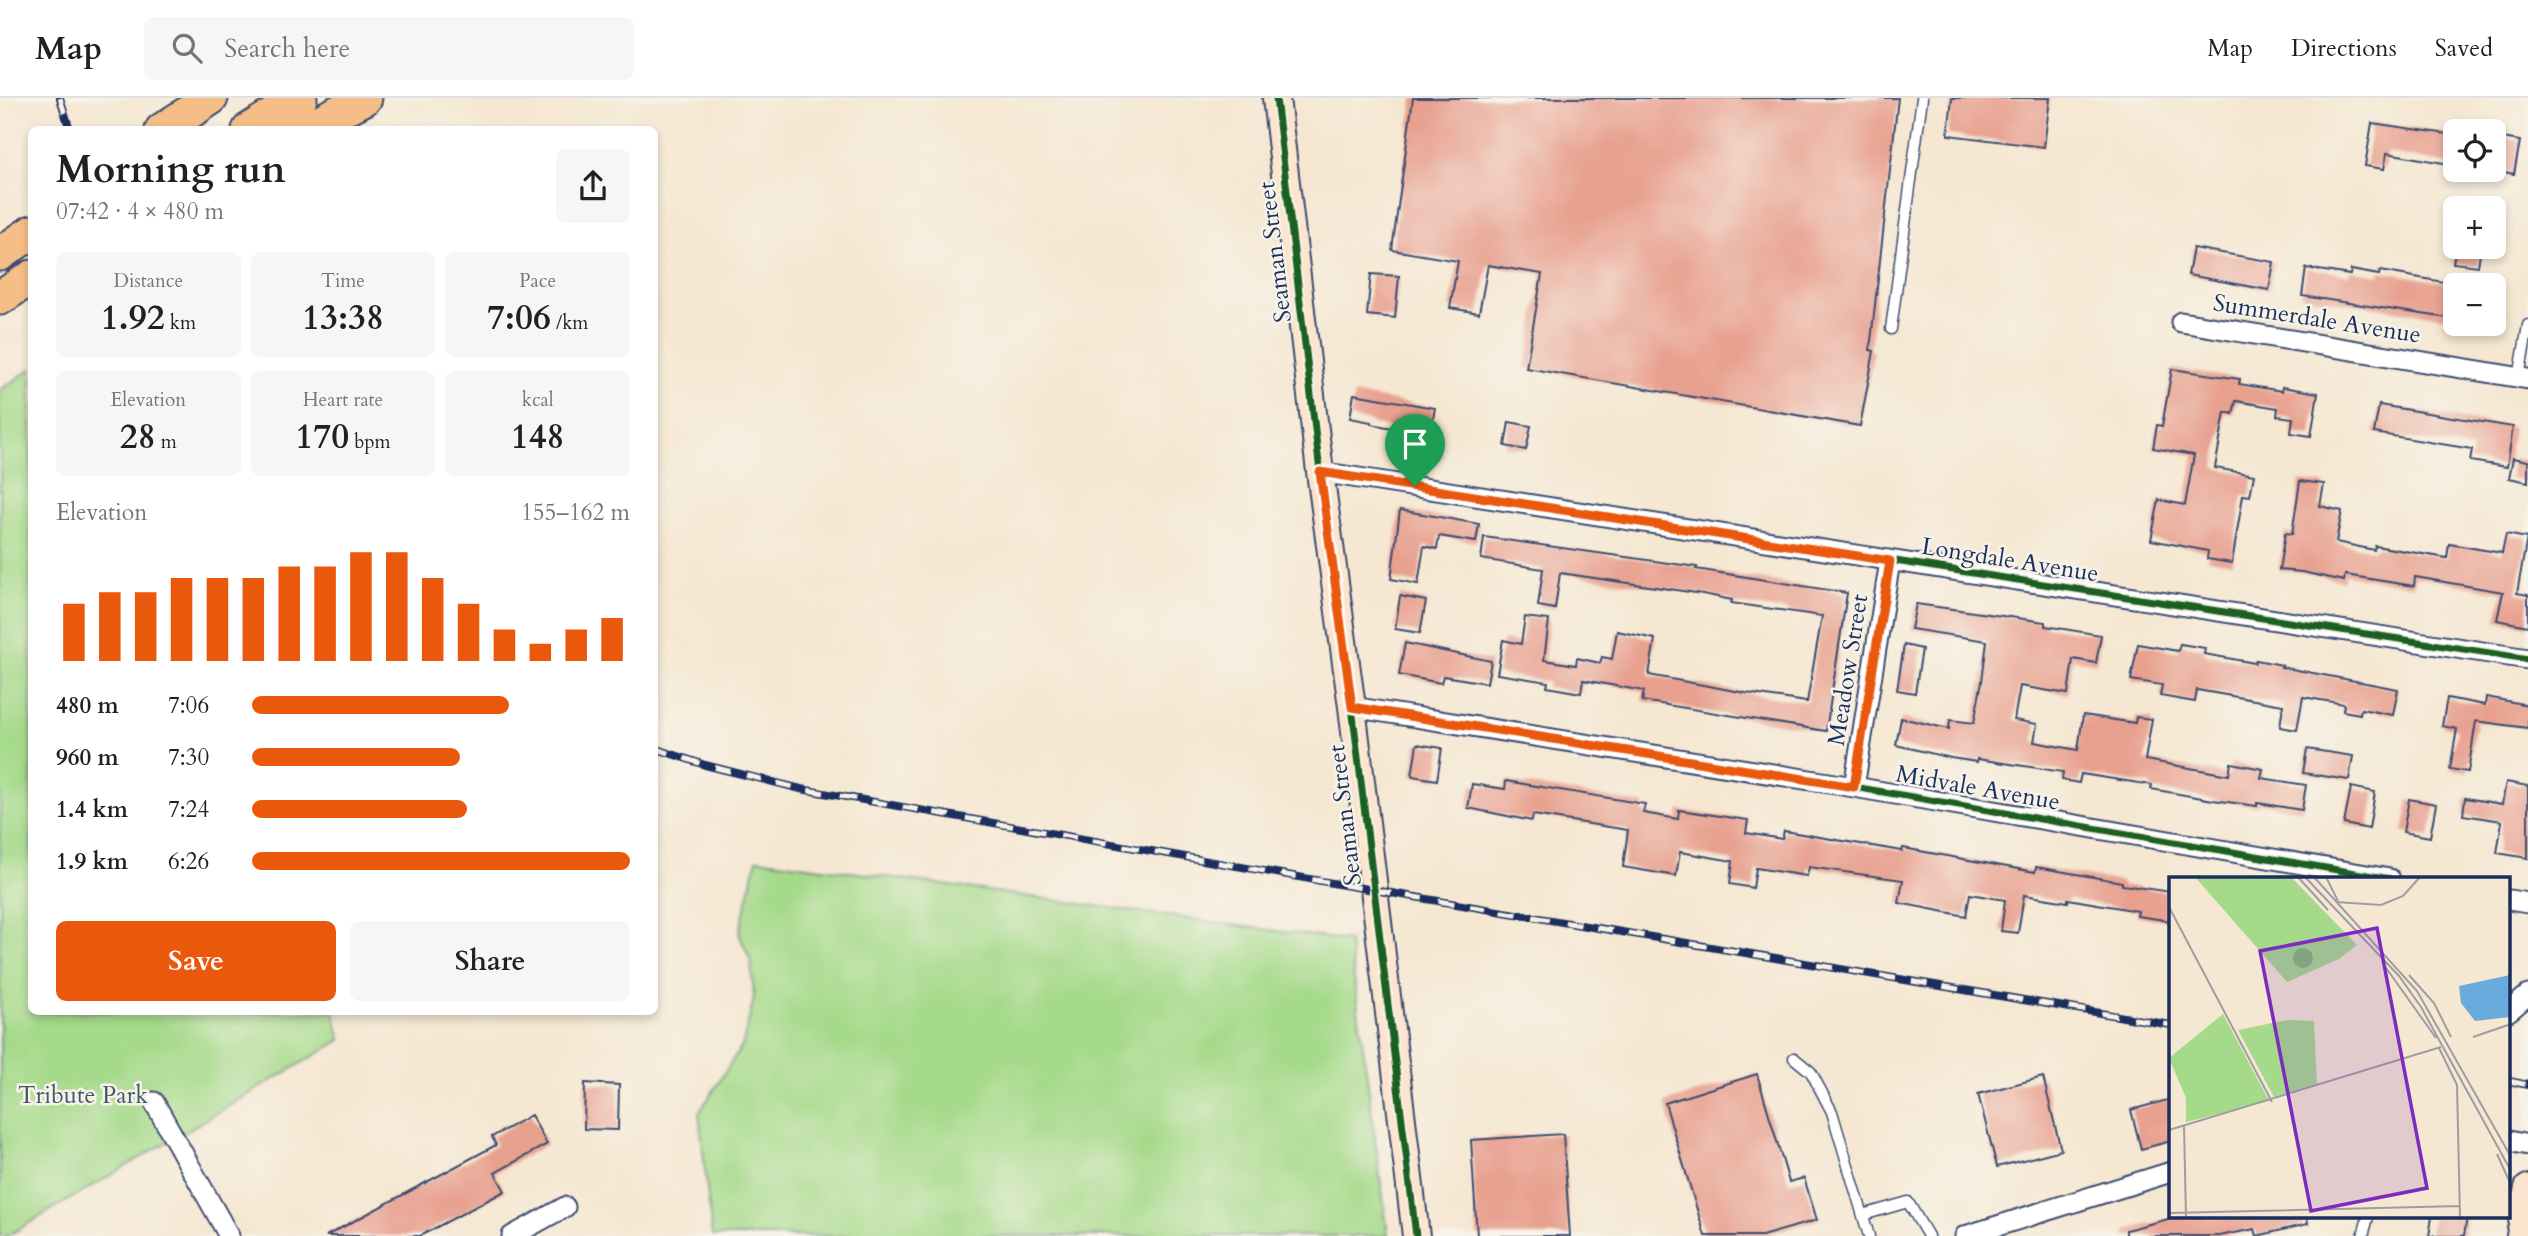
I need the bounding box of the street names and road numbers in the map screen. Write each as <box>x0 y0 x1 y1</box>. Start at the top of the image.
street label: Seaman Street <box>1250 179 1300 324</box>
street label: Summerdale Avenue <box>2211 286 2423 352</box>
street label: Longdale Avenue <box>1919 530 2101 590</box>
street label: Meadow Street <box>1820 591 1876 748</box>
street label: Seaman Street <box>1320 742 1370 887</box>
street label: Midvale Avenue <box>1893 757 2063 819</box>

